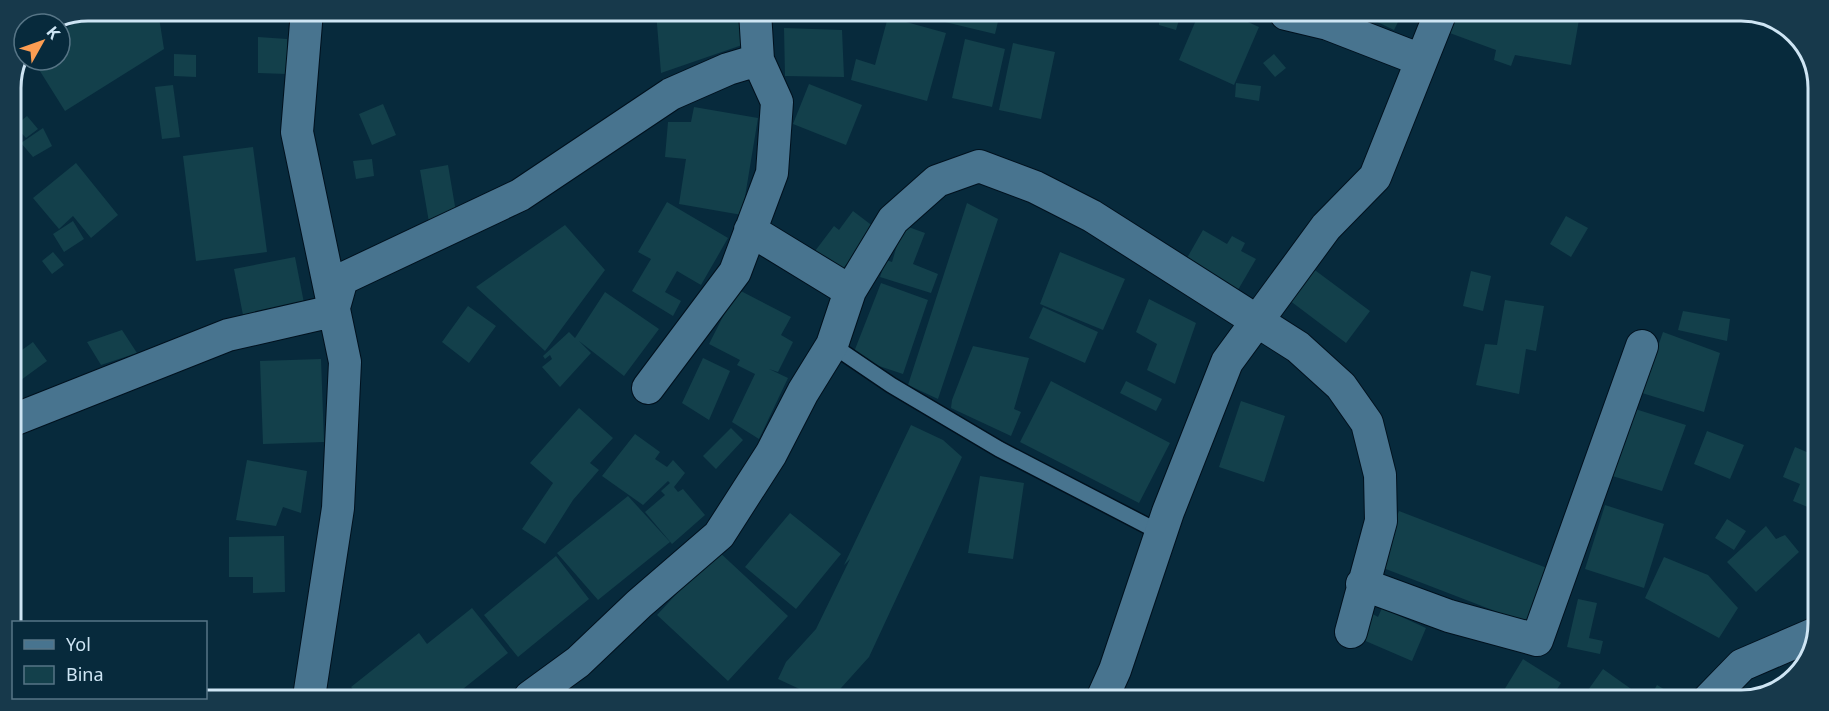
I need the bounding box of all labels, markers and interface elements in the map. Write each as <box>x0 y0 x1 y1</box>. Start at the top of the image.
north arrow <box>12 12 72 72</box>
text: K <box>42 21 66 44</box>
legend <box>12 621 207 699</box>
text: Yol <box>66 632 91 656</box>
text: Bina <box>66 662 104 686</box>

